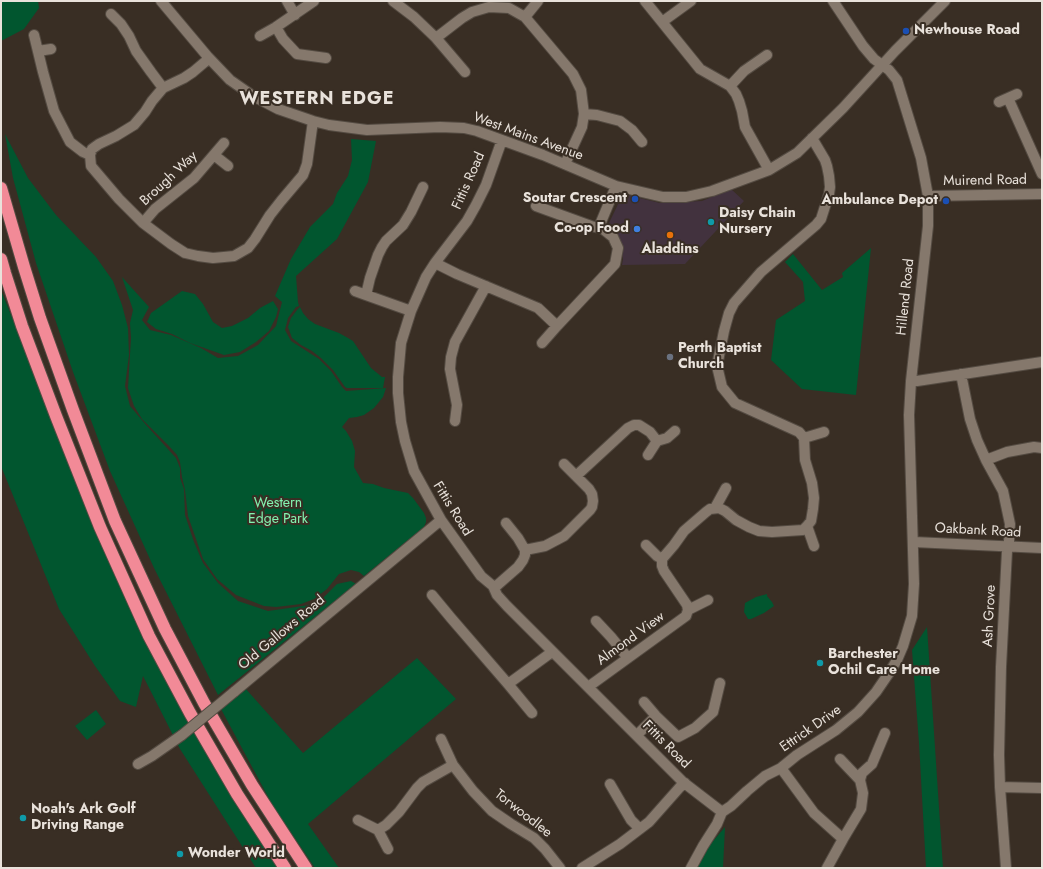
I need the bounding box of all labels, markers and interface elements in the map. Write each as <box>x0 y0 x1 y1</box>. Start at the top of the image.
place label: Newhouse Road <box>914 23 1020 39</box>
marker: Newhouse Road <box>901 26 911 36</box>
district label: WESTERN EDGE <box>239 89 395 111</box>
street label: West Mains Avenue <box>471 109 585 165</box>
street label: Brough Way <box>137 148 201 210</box>
street label: Fittis Road <box>449 150 489 212</box>
street label: Muirend Road <box>943 172 1027 190</box>
place label: Soutar Crescent <box>523 191 627 207</box>
place label: Ambulance Depot <box>821 193 938 209</box>
marker: Soutar Crescent <box>630 194 640 204</box>
marker: Ambulance Depot <box>941 196 951 206</box>
place label: Daisy Chain Nursery <box>719 206 796 238</box>
marker: Daisy Chain Nursery <box>706 217 716 227</box>
place label: Co-op Food <box>554 221 629 237</box>
marker: Co-op Food <box>632 224 642 234</box>
marker: Aladdins <box>665 230 675 240</box>
place label: Aladdins <box>641 242 699 258</box>
street label: Hillend Road <box>894 258 918 336</box>
place label: Perth Baptist Church <box>678 341 761 374</box>
marker: Perth Baptist Church <box>665 352 675 362</box>
street label: Fittis Road <box>429 479 475 539</box>
park label: Western Edge Park <box>248 496 308 528</box>
street label: Oakbank Road <box>934 520 1022 542</box>
street label: Ash Grove <box>980 584 1000 648</box>
street label: Old Gallows Road <box>235 592 329 674</box>
street label: Almond View <box>594 609 668 669</box>
place label: Barchester Ochil Care Home <box>828 647 940 680</box>
marker: Barchester Ochil Care Home <box>815 658 825 668</box>
street label: Ettrick Drive <box>777 702 845 756</box>
street label: Fittis Road <box>638 717 694 773</box>
street label: Torwoodlee <box>491 786 555 842</box>
place label: Noah's Ark Golf Driving Range <box>31 802 136 834</box>
marker: Noah's Ark Golf Driving Range <box>18 813 28 823</box>
place label: Wonder World <box>188 846 285 862</box>
marker: Wonder World <box>175 849 185 859</box>

